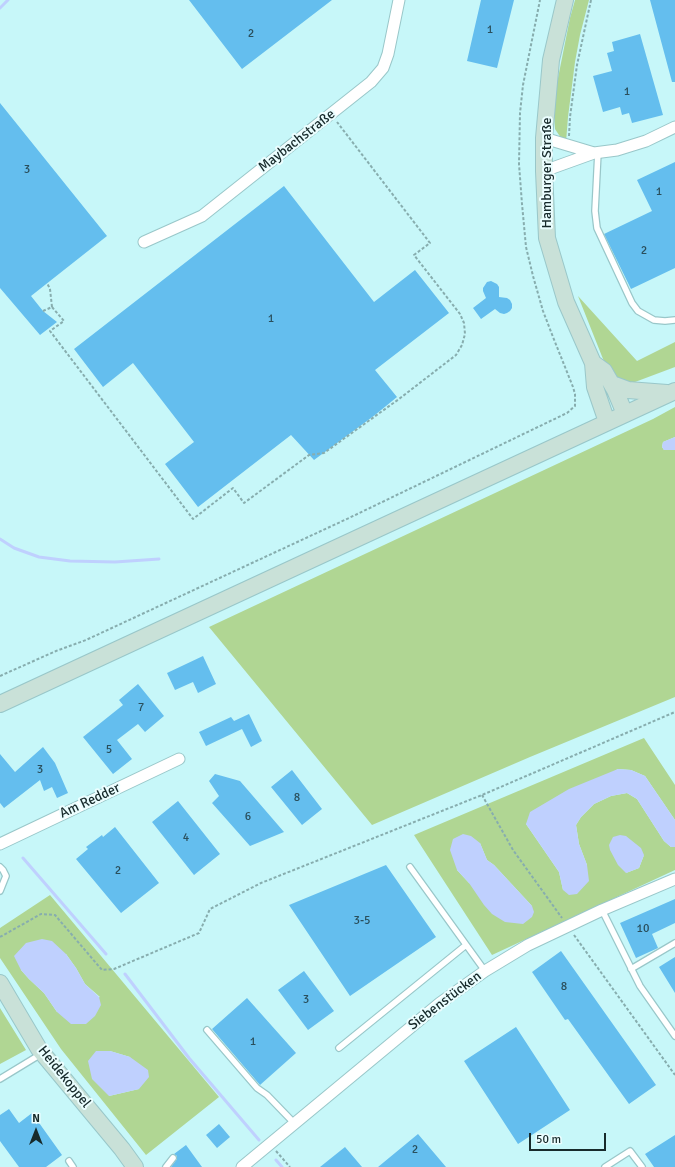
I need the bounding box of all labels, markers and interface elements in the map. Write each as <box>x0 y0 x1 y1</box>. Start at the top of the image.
house number: 1 <box>487 23 493 37</box>
house number: 2 <box>248 27 254 41</box>
house number: 1 <box>624 85 630 99</box>
street label: Maybachstraße <box>255 106 339 176</box>
street label: Hamburger Straße <box>539 117 555 229</box>
house number: 3 <box>24 163 30 177</box>
house number: 1 <box>656 185 662 199</box>
house number: 2 <box>641 244 647 258</box>
house number: 1 <box>268 312 274 326</box>
house number: 7 <box>138 701 144 715</box>
house number: 5 <box>106 743 112 757</box>
house number: 3 <box>37 763 43 777</box>
street label: Am Redder <box>57 780 123 822</box>
house number: 8 <box>294 791 300 805</box>
house number: 6 <box>245 810 251 824</box>
house number: 4 <box>183 831 189 845</box>
house number: 2 <box>115 864 121 878</box>
house number: 3-5 <box>353 914 371 928</box>
house number: 10 <box>637 922 649 936</box>
street label: Siebenstücken <box>405 968 485 1034</box>
house number: 8 <box>561 980 567 994</box>
house number: 3 <box>303 993 309 1007</box>
house number: 1 <box>250 1035 256 1049</box>
street label: Heidekoppel <box>34 1043 94 1111</box>
north arrow <box>16 1111 56 1151</box>
text: N <box>32 1112 40 1125</box>
scale bar <box>531 1125 608 1151</box>
text: 50 m <box>536 1132 561 1147</box>
house number: 2 <box>412 1143 418 1157</box>

